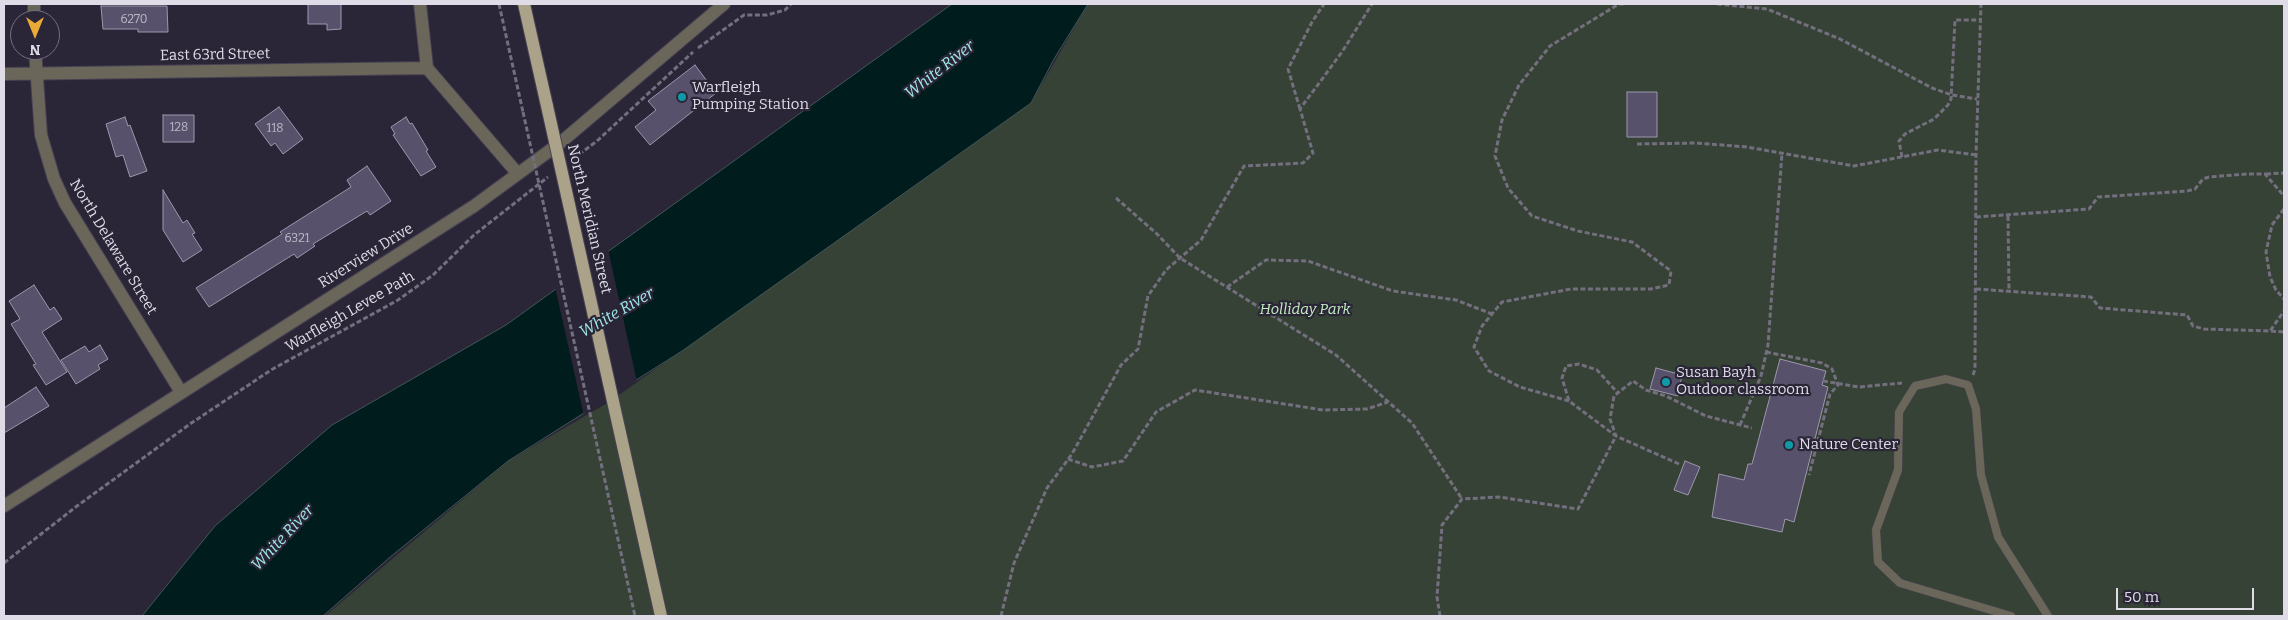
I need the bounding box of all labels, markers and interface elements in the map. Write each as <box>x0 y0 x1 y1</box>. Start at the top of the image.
north arrow <box>10 10 60 60</box>
house number: 6270 <box>121 13 147 27</box>
water label: White River <box>901 37 979 103</box>
text: N <box>30 41 40 58</box>
street label: East 63rd Street <box>160 45 270 65</box>
place label: Warfleigh Pumping Station <box>692 79 809 114</box>
marker: Warfleigh Pumping Station <box>676 91 688 103</box>
house number: 128 <box>170 121 188 135</box>
house number: 118 <box>267 122 283 136</box>
street label: North Meridian Street <box>563 142 615 296</box>
street label: North Delaware Street <box>65 176 161 318</box>
street label: Riverview Drive <box>315 220 417 292</box>
house number: 6321 <box>284 232 310 246</box>
street label: Warfleigh Levee Path <box>282 268 418 356</box>
water label: White River <box>576 284 658 342</box>
park label: Holliday Park <box>1259 301 1351 319</box>
place label: Susan Bayh Outdoor classroom <box>1676 364 1809 399</box>
marker: Susan Bayh Outdoor classroom <box>1660 376 1672 388</box>
place label: Nature Center <box>1799 436 1898 454</box>
marker: Nature Center <box>1783 439 1795 451</box>
water label: White River <box>248 501 318 575</box>
scale bar <box>2118 578 2256 610</box>
text: 50 m <box>2124 588 2159 606</box>

